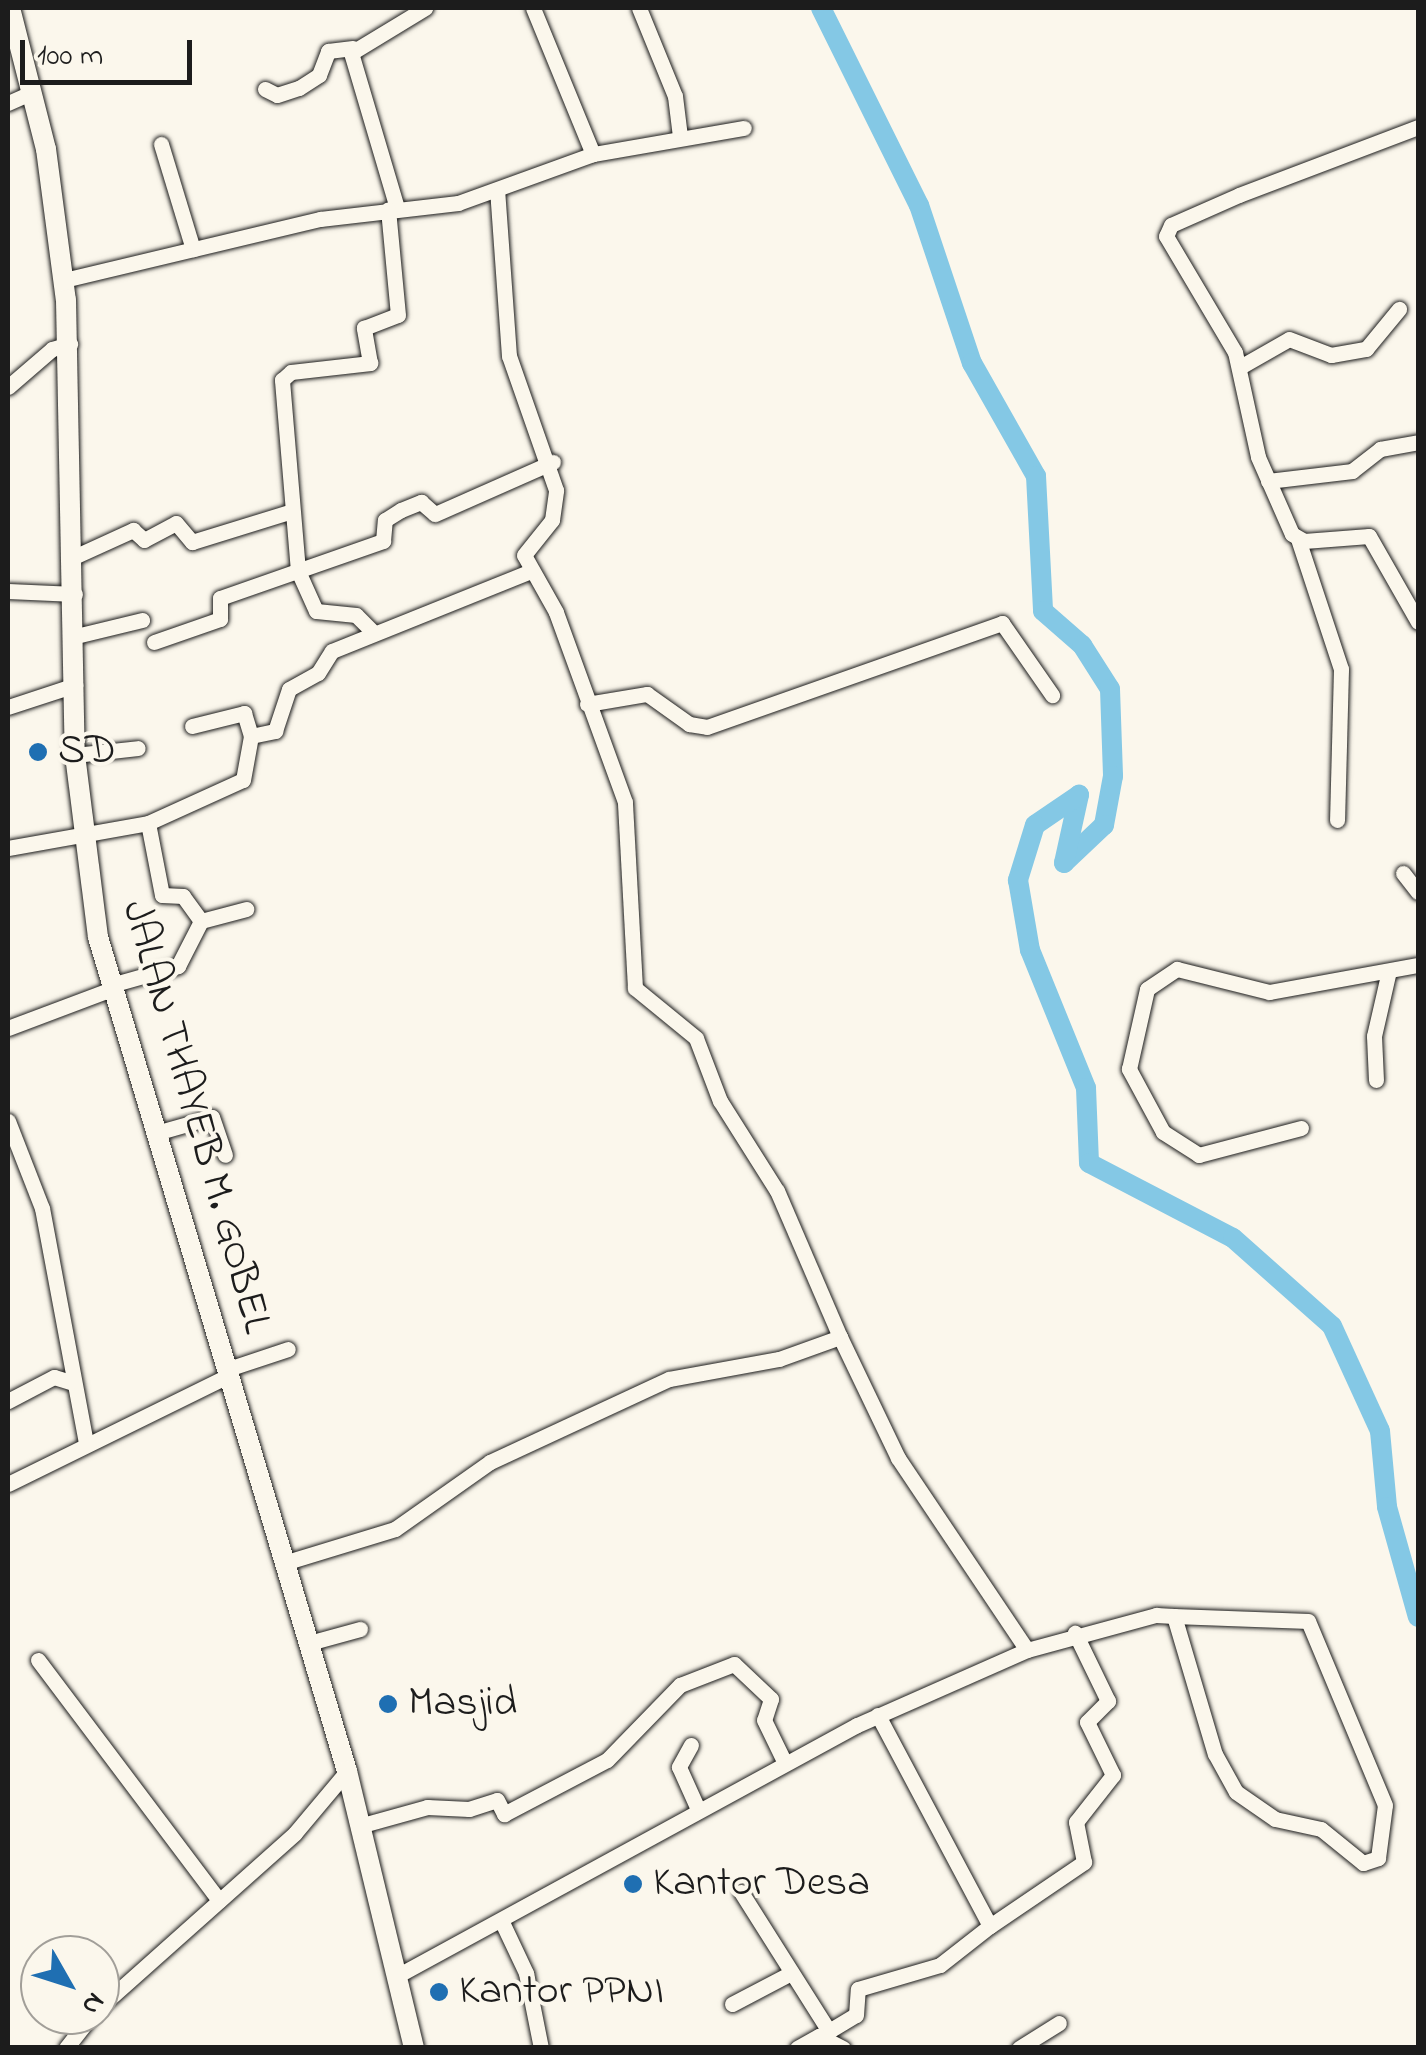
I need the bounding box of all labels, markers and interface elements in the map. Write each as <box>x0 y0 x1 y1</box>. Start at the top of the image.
scale bar <box>25 20 198 82</box>
text: 100 m <box>37 35 103 79</box>
place label: SD <box>58 727 116 777</box>
marker: SD <box>27 741 49 763</box>
street label: JALAN THAYEB M. GOBEL <box>109 895 281 1339</box>
place label: Masjid <box>408 1679 517 1729</box>
marker: Masjid <box>377 1693 399 1715</box>
place label: Kantor Desa <box>653 1859 870 1909</box>
marker: Kantor Desa <box>622 1873 644 1895</box>
north arrow <box>20 1935 120 2035</box>
place label: Kantor PPNI <box>459 1967 664 2017</box>
marker: Kantor PPNI <box>428 1981 450 2003</box>
text: N <box>70 1983 114 2023</box>

